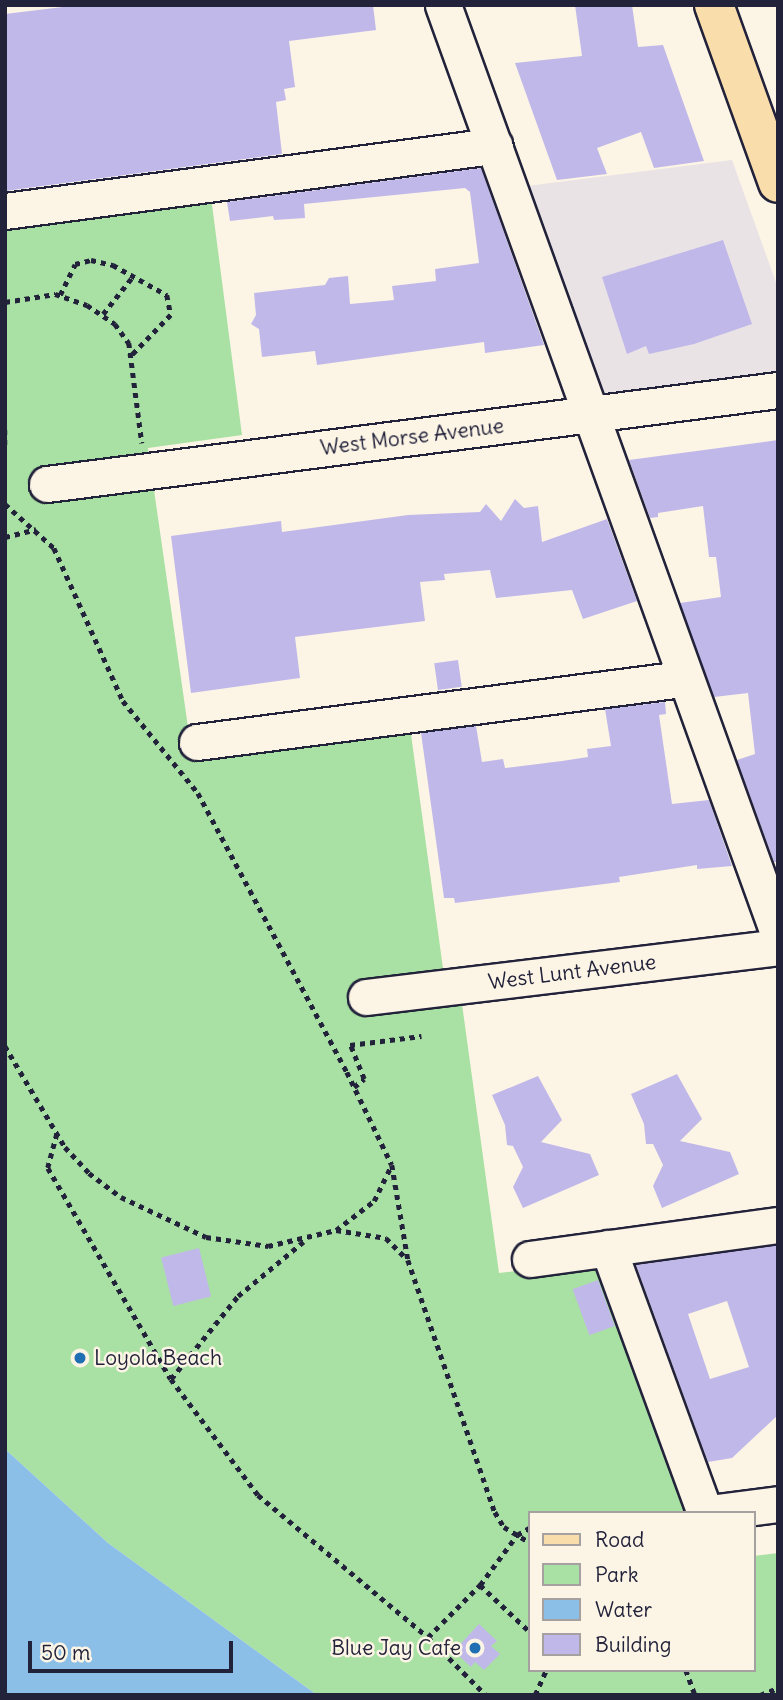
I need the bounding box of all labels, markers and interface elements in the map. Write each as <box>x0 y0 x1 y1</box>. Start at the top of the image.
street label: West Morse Avenue <box>319 413 505 461</box>
street label: West Lunt Avenue <box>487 949 657 995</box>
place label: Loyola Beach <box>94 1345 222 1371</box>
marker: Loyola Beach <box>72 1350 88 1366</box>
legend <box>528 1511 755 1672</box>
text: Road <box>595 1526 644 1553</box>
text: Park <box>595 1561 638 1588</box>
text: Water <box>595 1596 652 1623</box>
scale bar <box>32 1626 236 1670</box>
text: Building <box>595 1631 671 1658</box>
place label: Blue Jay Cafe <box>331 1635 461 1661</box>
text: 50 m <box>41 1639 90 1666</box>
marker: Blue Jay Cafe <box>467 1640 483 1656</box>

